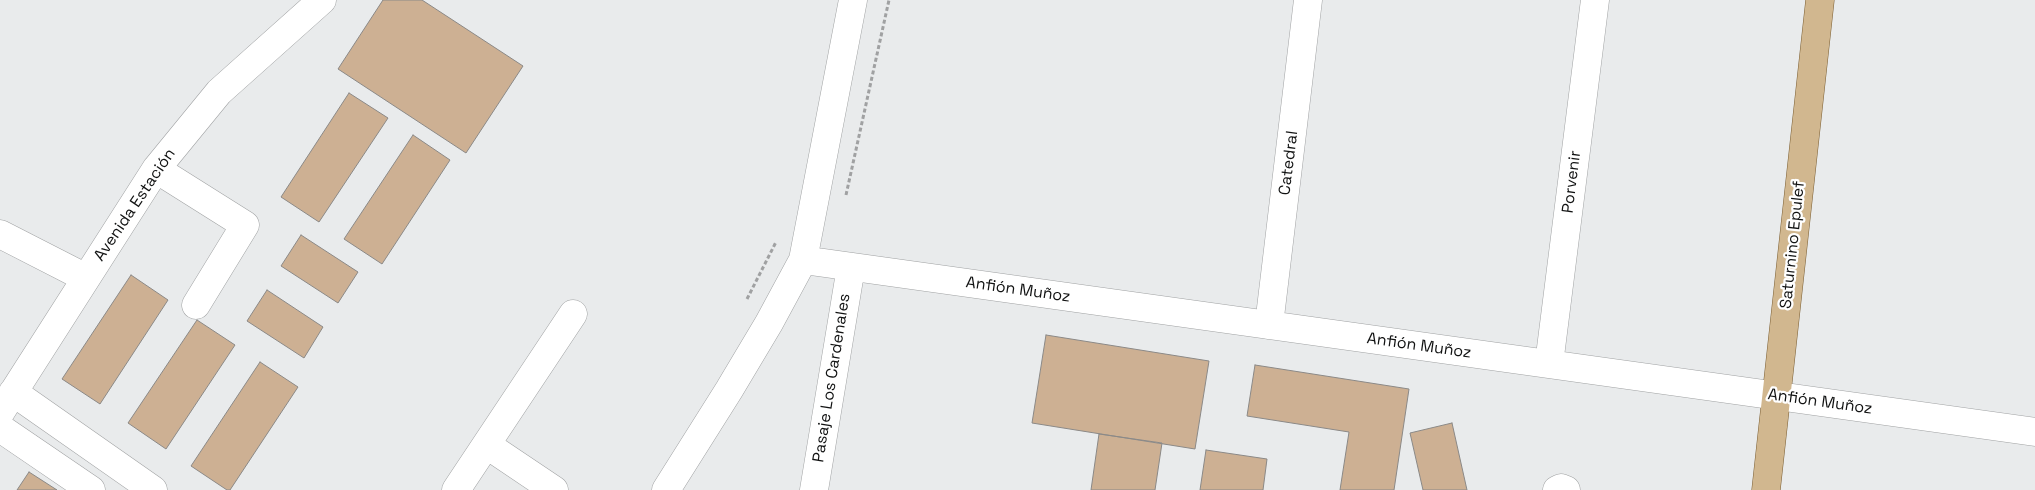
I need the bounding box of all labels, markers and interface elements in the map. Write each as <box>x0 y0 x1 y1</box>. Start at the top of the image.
street label: Catedral <box>1276 130 1302 196</box>
street label: Avenida Estación <box>90 145 180 265</box>
street label: Porvenir <box>1559 150 1585 214</box>
street label: Saturnino Epulef <box>1777 180 1809 310</box>
street label: Anfión Muñoz <box>964 273 1072 307</box>
street label: Pasaje Los Cardenales <box>809 292 855 464</box>
street label: Anfión Muñoz <box>1365 329 1473 363</box>
street label: Anfión Muñoz <box>1766 385 1874 419</box>

